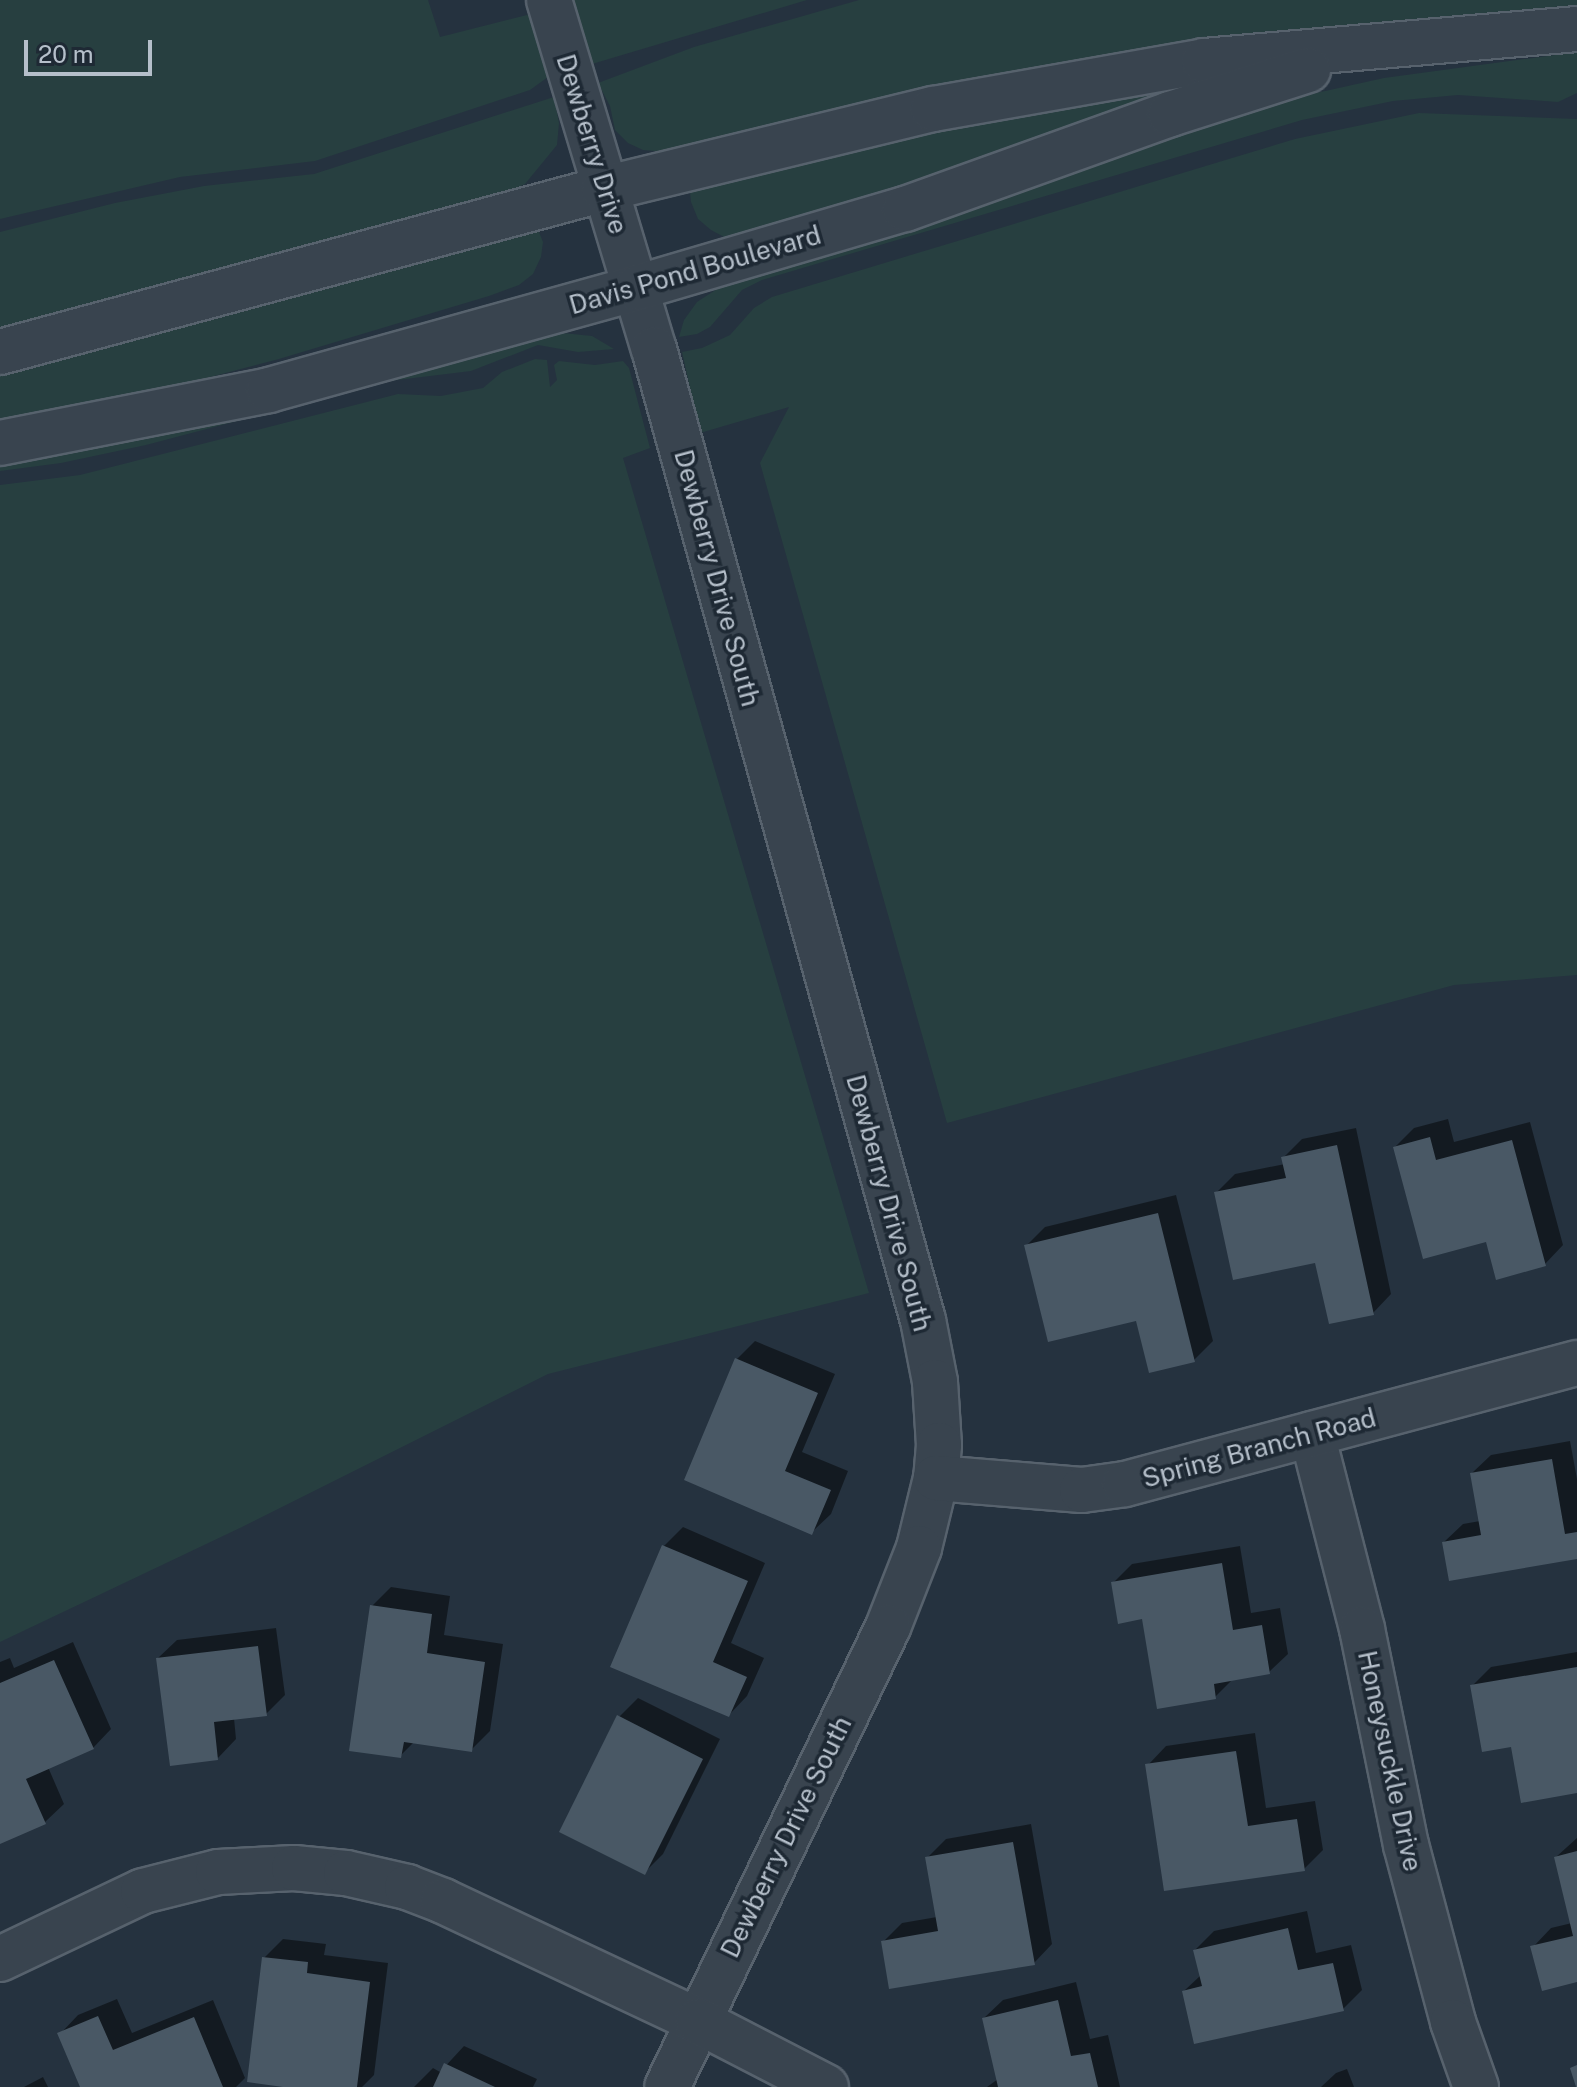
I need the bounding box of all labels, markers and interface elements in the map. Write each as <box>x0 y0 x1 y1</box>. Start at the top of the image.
scale bar <box>28 24 156 74</box>
text: 20 m <box>38 40 94 68</box>
street label: Dewberry Drive <box>550 50 634 238</box>
street label: Davis Pond Boulevard <box>565 219 825 321</box>
street label: Dewberry Drive South <box>668 446 766 710</box>
street label: Dewberry Drive South <box>840 1071 938 1335</box>
street label: Spring Branch Road <box>1139 1402 1379 1494</box>
street label: Honeysuckle Drive <box>1351 1648 1429 1874</box>
street label: Dewberry Drive South <box>714 1711 858 1963</box>

